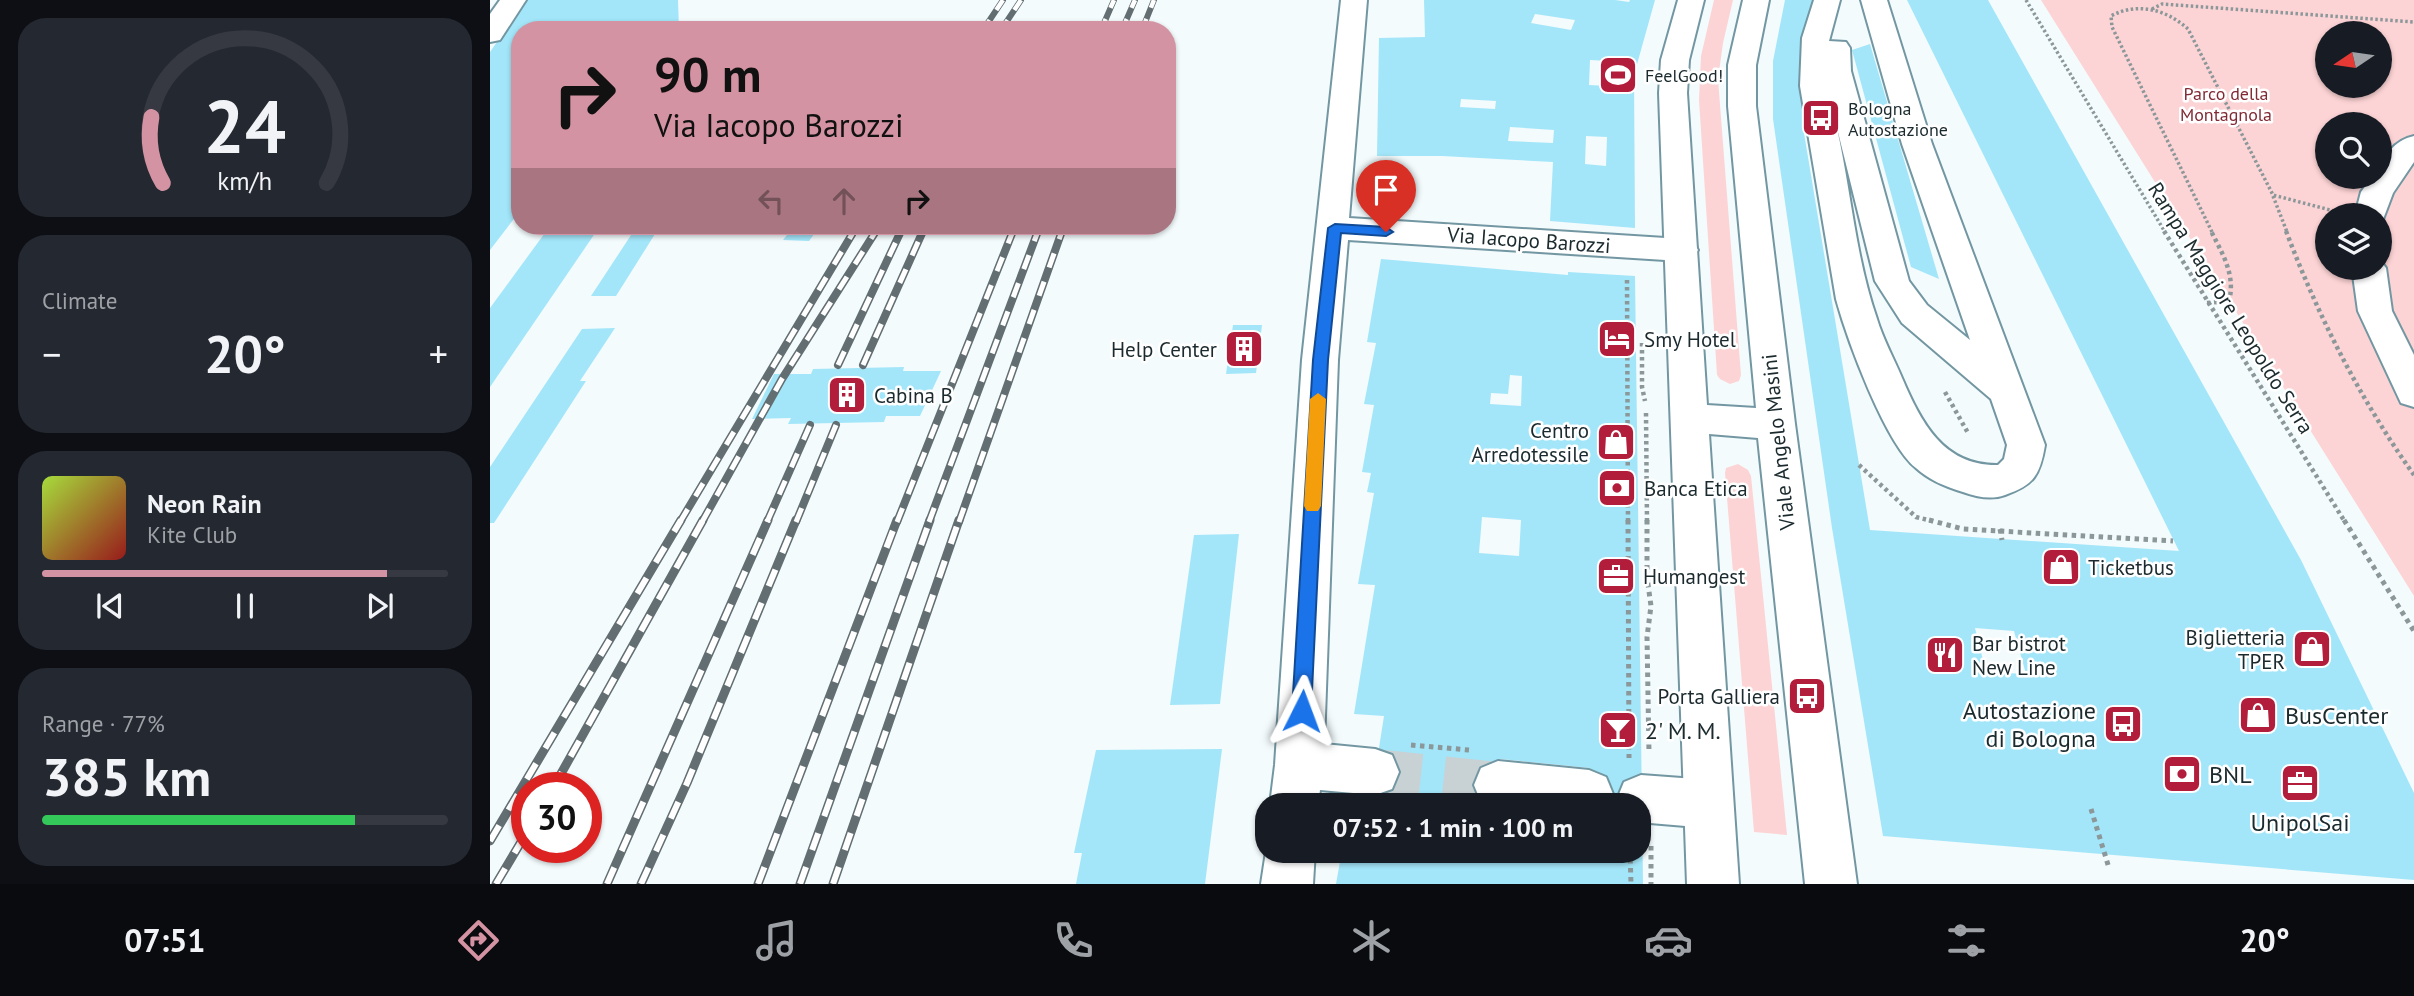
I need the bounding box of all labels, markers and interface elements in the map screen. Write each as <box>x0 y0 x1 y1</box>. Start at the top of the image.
north arrow <box>2315 21 2392 98</box>
map controls <box>2315 21 2392 280</box>
text: 90 m <box>654 42 761 106</box>
icon: right <box>539 49 630 140</box>
sports icon: FeelGood! <box>1597 54 1639 96</box>
place label: FeelGood! <box>1645 64 1723 87</box>
text: 24 <box>204 80 286 174</box>
park label: Parco della Montagnola <box>2180 82 2272 126</box>
bus stop icon: Bologna Autostazione <box>1800 97 1842 139</box>
place label: Bologna Autostazione <box>1848 97 1948 141</box>
text: Via Iacopo Barozzi <box>654 104 903 146</box>
button: search <box>2315 112 2392 189</box>
pin <box>1356 160 1416 232</box>
text: km/h <box>218 165 272 197</box>
icon: arrive <box>1367 171 1405 209</box>
street label: Rampa Maggiore Leopoldo Serra <box>2142 177 2320 439</box>
icon: left <box>752 182 790 220</box>
icon: ahead <box>825 182 863 220</box>
icon: right <box>898 182 936 220</box>
button: layers <box>2315 203 2392 280</box>
street label: Via Iacopo Barozzi <box>1445 221 1612 259</box>
text: Climate <box>42 286 117 315</box>
hotel icon: Smy Hotel <box>1596 318 1638 360</box>
text: 20° <box>204 320 286 387</box>
place label: Smy Hotel <box>1644 326 1736 353</box>
building icon: Help Center <box>1223 328 1265 370</box>
text: − <box>42 329 61 378</box>
text: + <box>429 329 448 378</box>
place label: Help Center <box>1111 336 1217 363</box>
street label: Viale Angelo Masini <box>1755 353 1801 532</box>
building icon: Cabina B <box>826 374 868 416</box>
place label: Cabina B <box>874 382 953 409</box>
place label: Centro Arredotessile <box>1472 417 1589 468</box>
shop icon: Centro Arredotessile <box>1595 421 1637 463</box>
bank icon: Banca Etica <box>1596 467 1638 509</box>
place label: Banca Etica <box>1644 475 1748 502</box>
text: Neon Rain <box>147 487 262 520</box>
text: Kite Club <box>147 520 237 549</box>
shop icon: Ticketbus <box>2040 546 2082 588</box>
place label: Ticketbus <box>2088 554 2174 581</box>
office icon: Humangest <box>1595 555 1637 597</box>
place label: Humangest <box>1643 563 1745 590</box>
icon: previous <box>91 587 129 625</box>
icon: pause <box>226 587 264 625</box>
icon: next <box>361 587 399 625</box>
place label: Biglietteria TPER <box>2186 624 2285 675</box>
shop icon: Biglietteria TPER <box>2291 628 2333 670</box>
place label: Bar bistrot New Line <box>1972 630 2066 681</box>
restaurant icon: Bar bistrot New Line <box>1924 634 1966 676</box>
position arrow <box>1265 674 1339 748</box>
bus stop icon: Porta Galliera <box>1786 675 1828 717</box>
place label: Porta Galliera <box>1657 683 1780 710</box>
shop icon: BusCenter <box>2237 694 2279 736</box>
place label: Autostazione di Bologna <box>1963 695 2096 754</box>
place label: BusCenter <box>2285 700 2388 731</box>
bus stop icon: Autostazione di Bologna <box>2102 703 2144 745</box>
text: Range · 77% <box>42 709 165 738</box>
bar icon: 2' M. M. <box>1597 709 1639 751</box>
place label: 2' M. M. <box>1645 715 1721 746</box>
text: 385 km <box>42 743 211 810</box>
bank icon: BNL <box>2161 753 2203 795</box>
place label: BNL <box>2209 759 2252 790</box>
office icon: UnipolSai <box>2279 762 2321 804</box>
speed limit sign: 30 <box>511 772 602 863</box>
place label: UnipolSai <box>2250 807 2350 838</box>
text: 07:52 · 1 min · 100 m <box>1333 811 1573 844</box>
icon: directions <box>454 916 503 965</box>
icon: music <box>752 916 801 965</box>
icon: phone <box>1049 916 1098 965</box>
icon: climate <box>1347 916 1396 965</box>
icon: car <box>1644 916 1693 965</box>
icon: filters <box>1942 916 1991 965</box>
text: 07:51 <box>124 919 205 961</box>
text: 20° <box>2239 919 2290 961</box>

